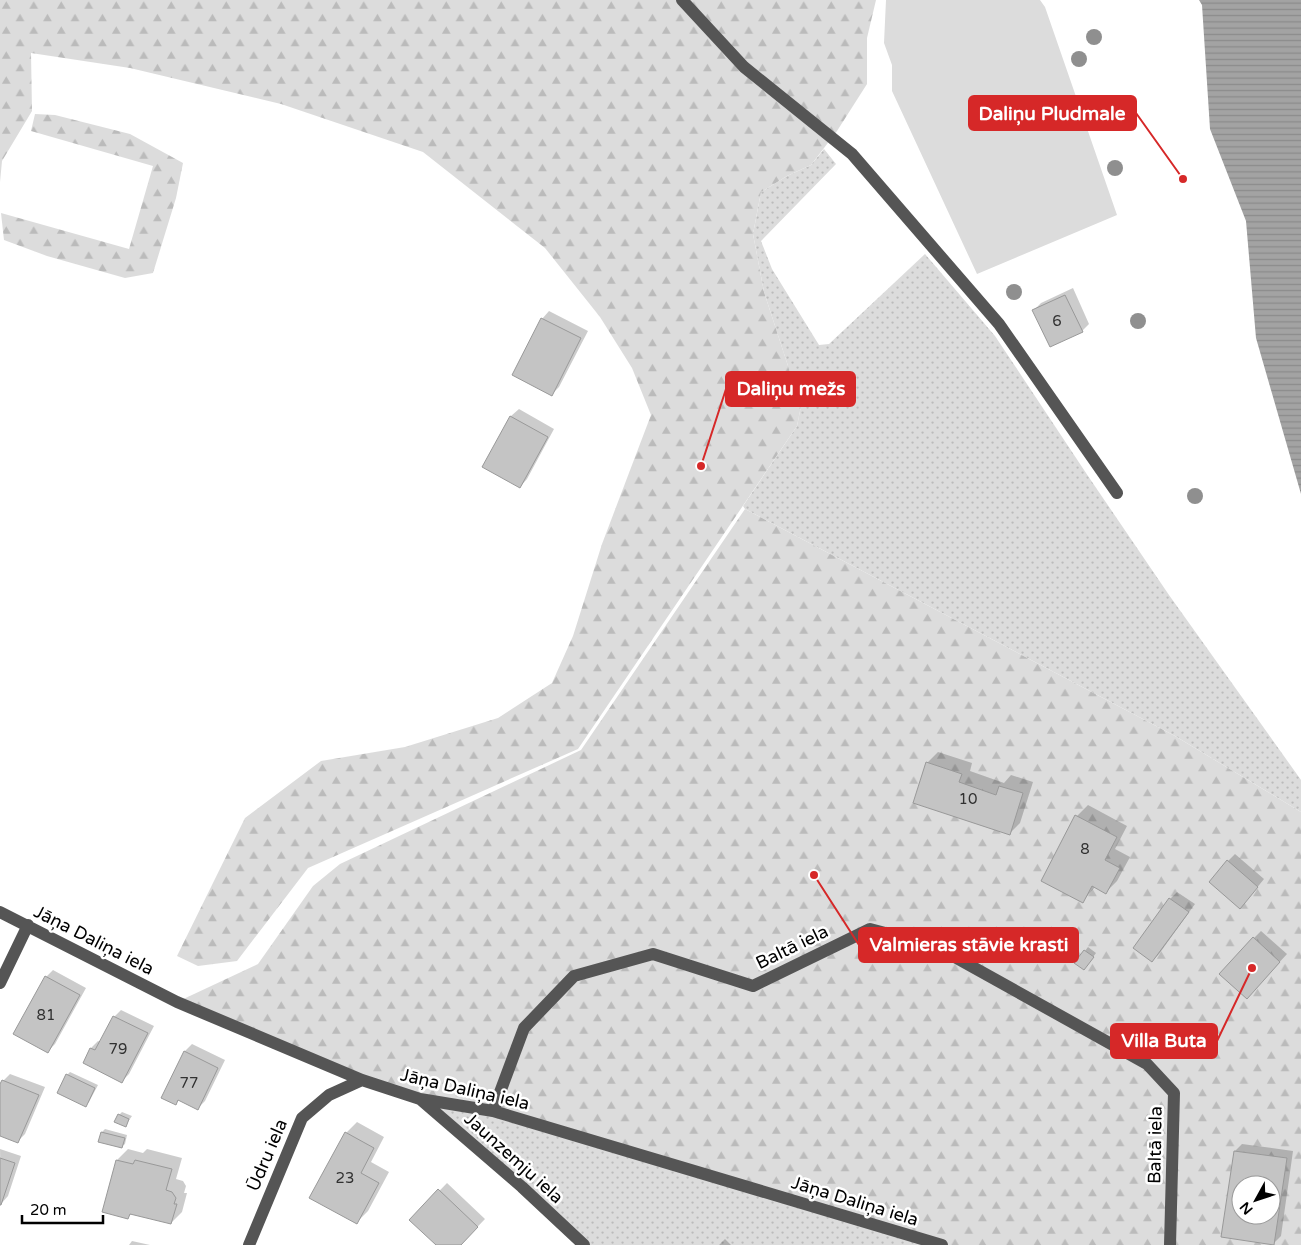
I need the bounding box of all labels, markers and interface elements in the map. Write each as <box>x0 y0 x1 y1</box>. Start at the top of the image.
callout: Daliņu Pludmale <box>969 96 1136 130</box>
text: Daliņu Pludmale <box>979 103 1126 126</box>
house number: 6 <box>1052 312 1062 330</box>
callout: Daliņu mežs <box>726 372 855 406</box>
text: Daliņu mežs <box>736 378 846 401</box>
house number: 10 <box>959 790 977 808</box>
house number: 8 <box>1080 840 1090 858</box>
street label: Jāņa Daliņa iela <box>30 900 158 980</box>
street label: Baltā iela <box>752 920 832 974</box>
callout: Valmieras stāvie krasti <box>859 928 1078 962</box>
text: Valmieras stāvie krasti <box>869 934 1069 956</box>
house number: 81 <box>37 1006 55 1024</box>
callout: Villa Buta <box>1111 1024 1217 1058</box>
text: Villa Buta <box>1121 1030 1207 1052</box>
house number: 79 <box>109 1040 127 1058</box>
street label: Jāņa Daliņa iela <box>398 1063 532 1115</box>
house number: 77 <box>180 1074 198 1092</box>
street label: Baltā iela <box>1143 1106 1167 1184</box>
street label: Jaunzemju iela <box>460 1108 568 1208</box>
street label: Ūdru iela <box>242 1115 292 1195</box>
house number: 23 <box>336 1169 354 1187</box>
street label: Jāņa Daliņa iela <box>789 1171 921 1231</box>
north arrow <box>1231 1175 1281 1225</box>
scale bar <box>22 1192 104 1224</box>
text: N <box>1236 1198 1257 1218</box>
text: 20 m <box>30 1201 67 1219</box>

